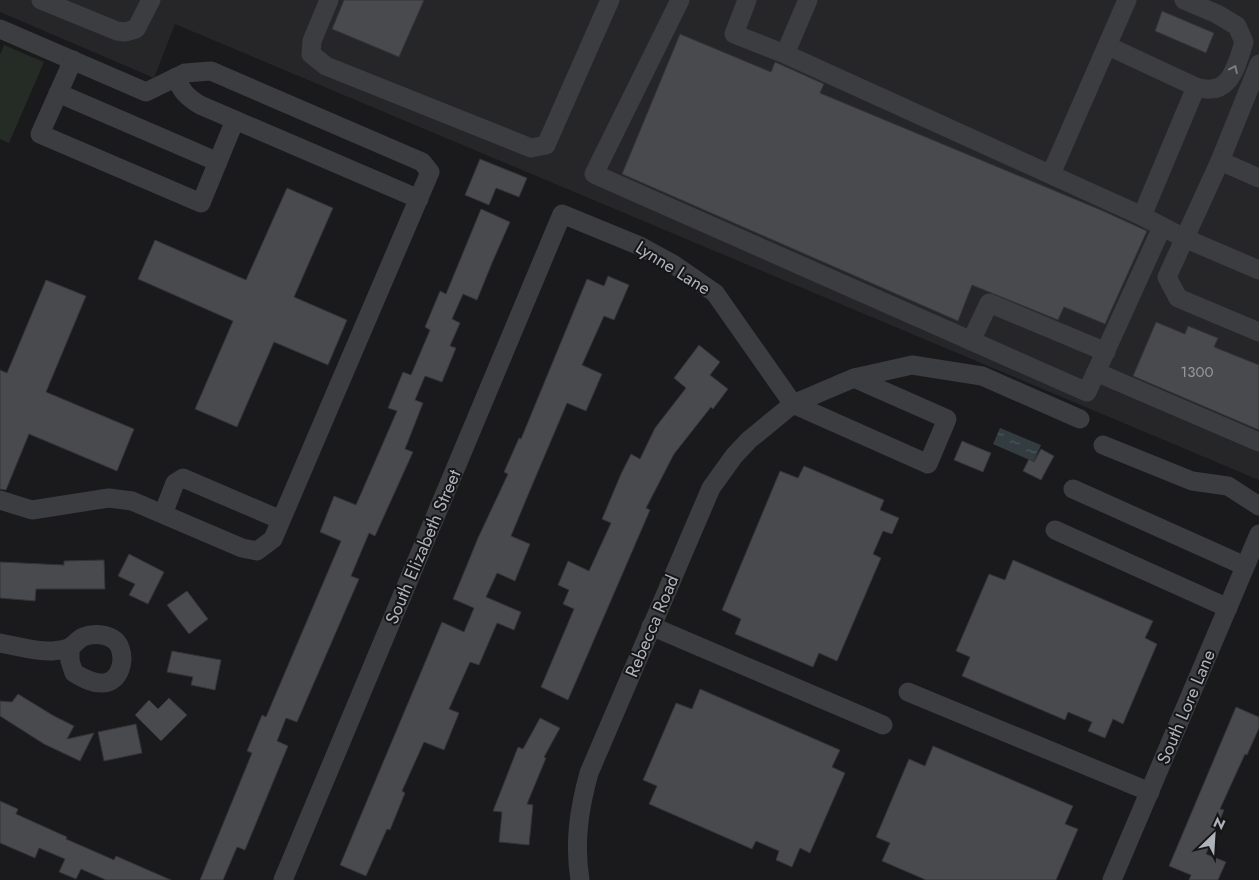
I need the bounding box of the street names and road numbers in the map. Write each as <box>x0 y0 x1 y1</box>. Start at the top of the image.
street label: Lynne Lane <box>630 235 716 301</box>
street label: South Elizabeth Street <box>379 465 468 628</box>
street label: Rebecca Road <box>619 571 685 681</box>
street label: South Lore Lane <box>1150 646 1222 768</box>

